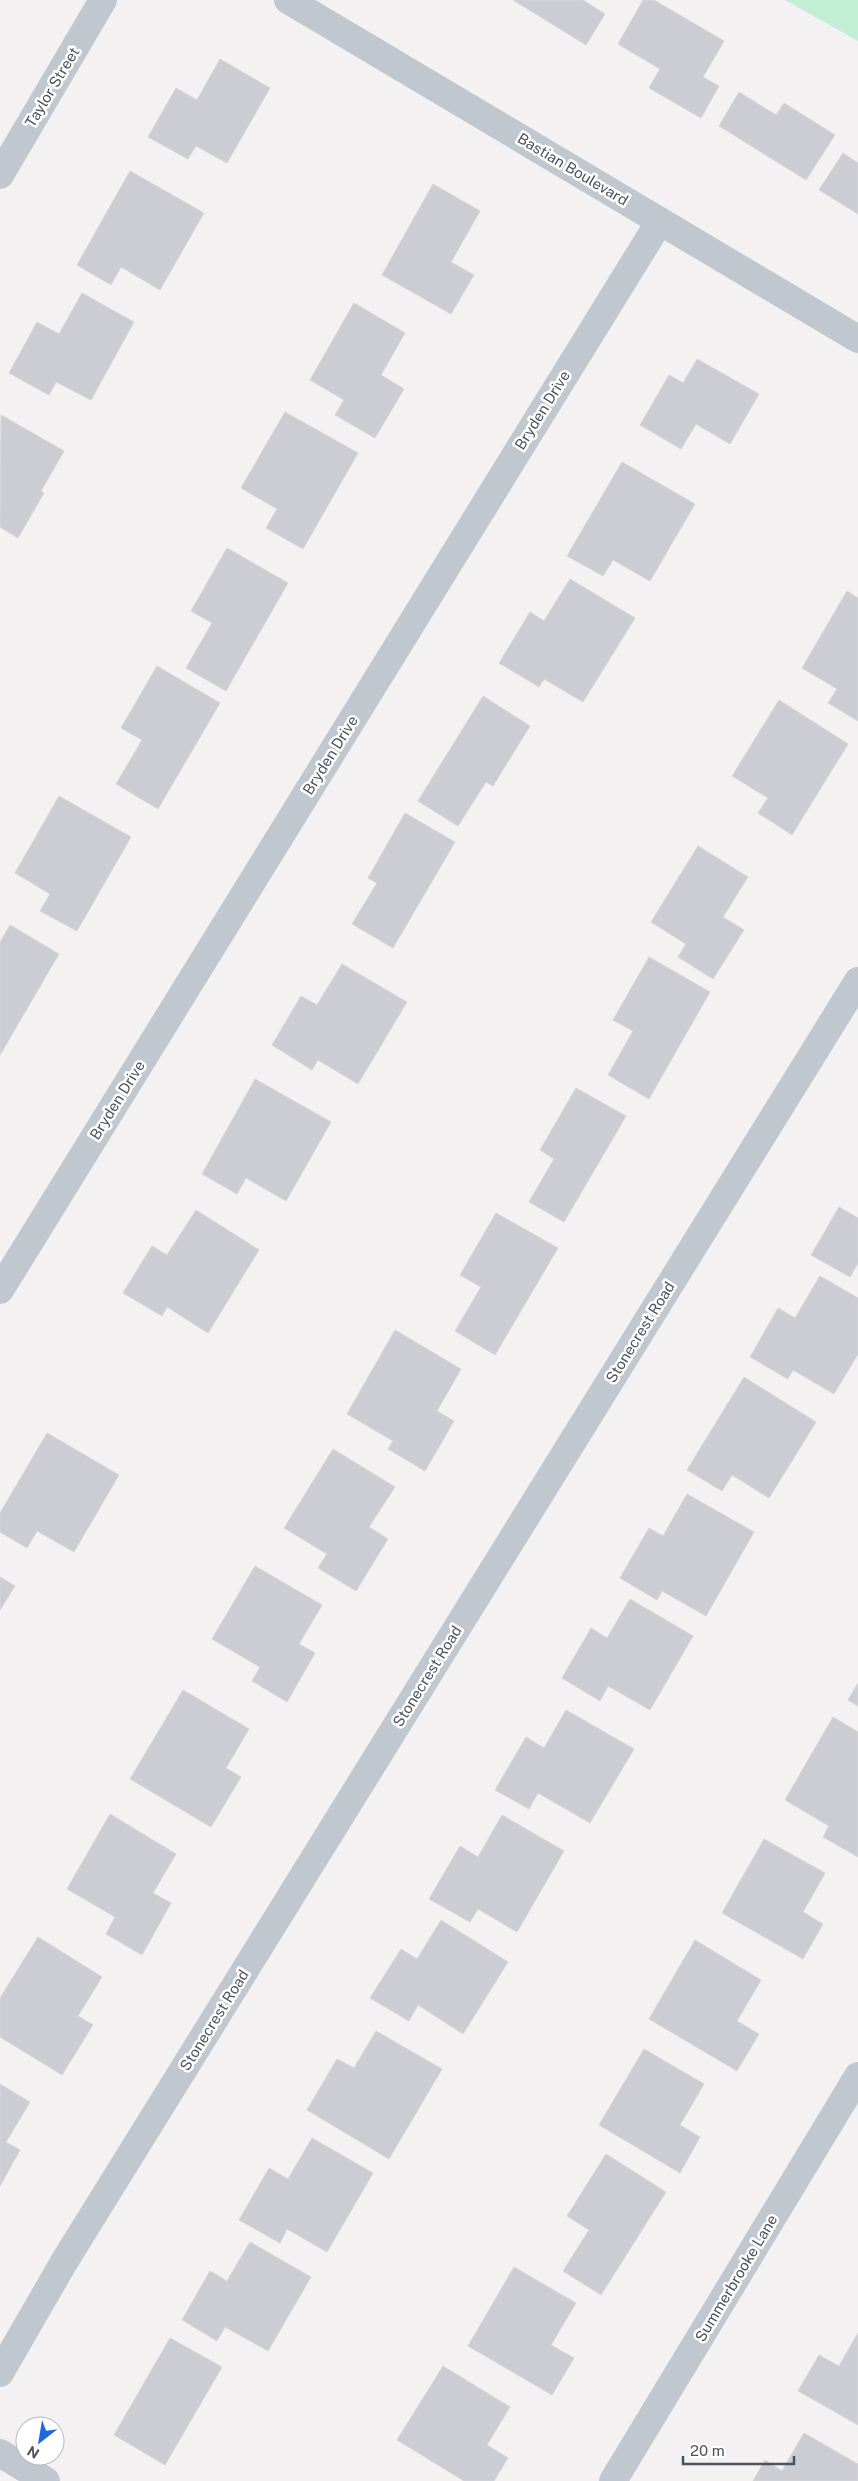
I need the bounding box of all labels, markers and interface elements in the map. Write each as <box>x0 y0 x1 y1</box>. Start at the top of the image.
street label: Taylor Street <box>22 44 83 130</box>
street label: Bastian Boulevard <box>515 129 631 209</box>
street label: Bryden Drive <box>511 367 573 453</box>
street label: Bryden Drive <box>299 712 361 798</box>
street label: Bryden Drive <box>86 1057 148 1143</box>
street label: Stonecrest Road <box>602 1278 678 1386</box>
street label: Stonecrest Road <box>389 1622 465 1730</box>
street label: Stonecrest Road <box>176 1966 252 2074</box>
street label: Summerbrooke Lane <box>691 2212 781 2344</box>
north arrow <box>15 2416 65 2466</box>
scale bar <box>683 2434 794 2466</box>
text: N <box>24 2442 42 2462</box>
text: 20 m <box>690 2442 725 2459</box>

